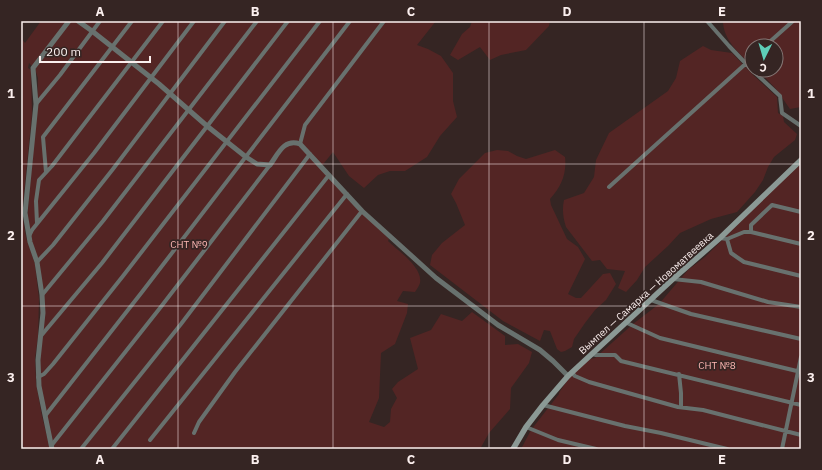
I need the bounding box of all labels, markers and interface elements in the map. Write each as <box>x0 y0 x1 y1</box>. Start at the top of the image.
text: A <box>96 3 105 20</box>
text: B <box>251 3 260 20</box>
text: C <box>407 3 416 20</box>
text: D <box>562 3 572 20</box>
text: E <box>718 3 726 20</box>
scale bar <box>40 38 150 64</box>
north arrow <box>744 38 784 78</box>
text: 200 m <box>46 44 81 59</box>
text: С <box>759 61 767 75</box>
text: 1 <box>7 85 15 102</box>
text: 1 <box>807 85 815 102</box>
text: 2 <box>7 227 15 244</box>
text: 2 <box>807 227 815 244</box>
street label: Вымпел — Самарка — Новоматвеевка <box>576 229 716 357</box>
park label: СНТ №9 <box>170 238 208 251</box>
park label: СНТ №8 <box>698 359 736 372</box>
text: 3 <box>7 369 15 386</box>
text: 3 <box>807 369 815 386</box>
text: A <box>96 451 105 468</box>
text: B <box>251 451 260 468</box>
text: C <box>407 451 416 468</box>
text: D <box>562 451 572 468</box>
text: E <box>718 451 726 468</box>

